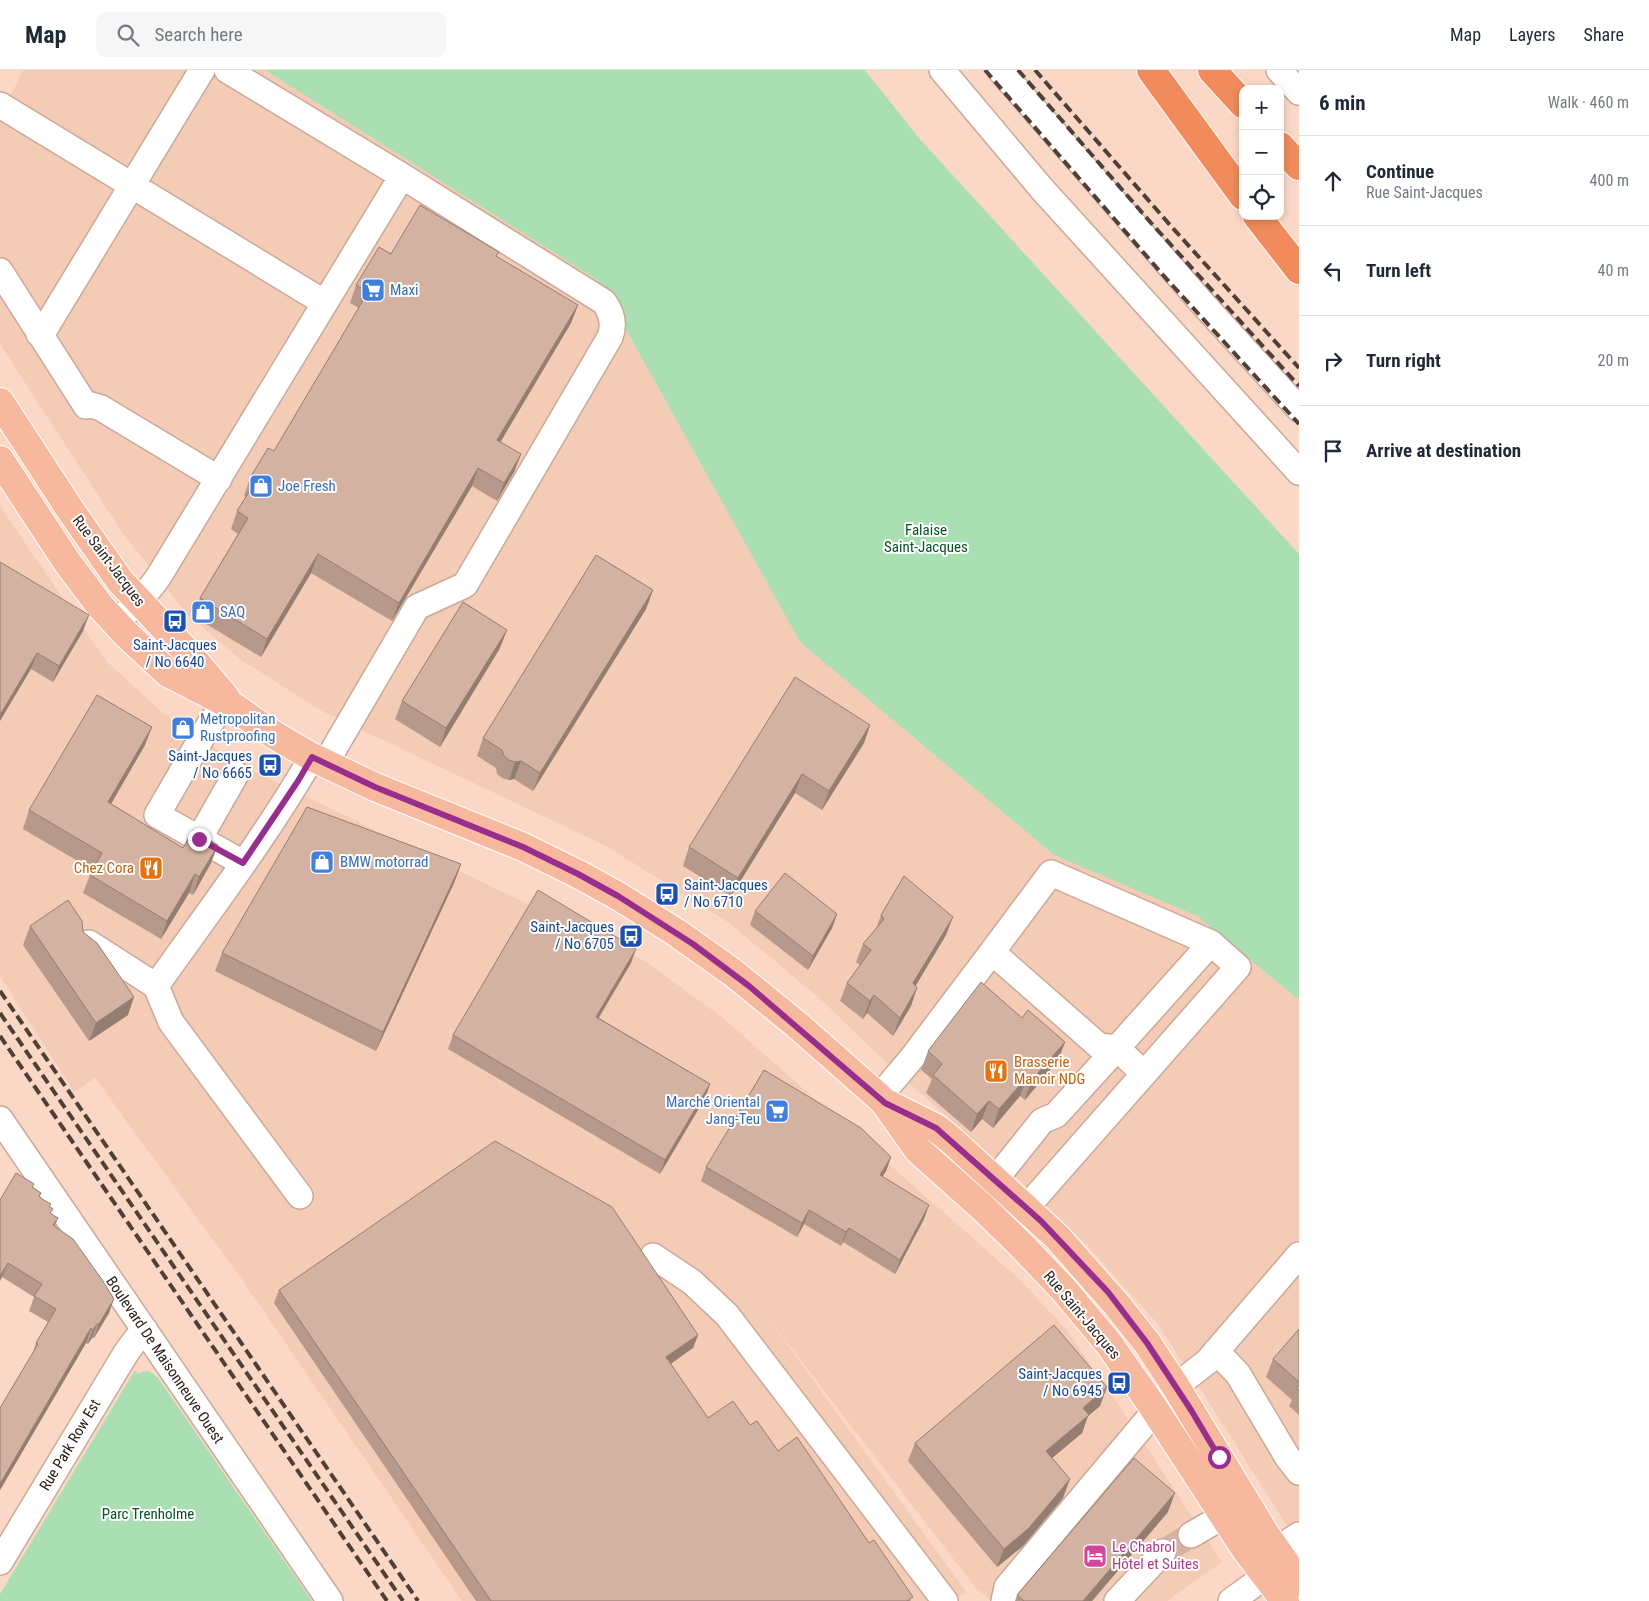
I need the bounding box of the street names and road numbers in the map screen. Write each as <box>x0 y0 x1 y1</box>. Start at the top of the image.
street label: Rue Saint-Jacques <box>69 512 149 610</box>
street label: Rue Saint-Jacques <box>1040 1267 1124 1363</box>
street label: Boulevard De Maisonneuve Ouest <box>102 1273 228 1447</box>
street label: Rue Park Row Est <box>36 1396 104 1494</box>

